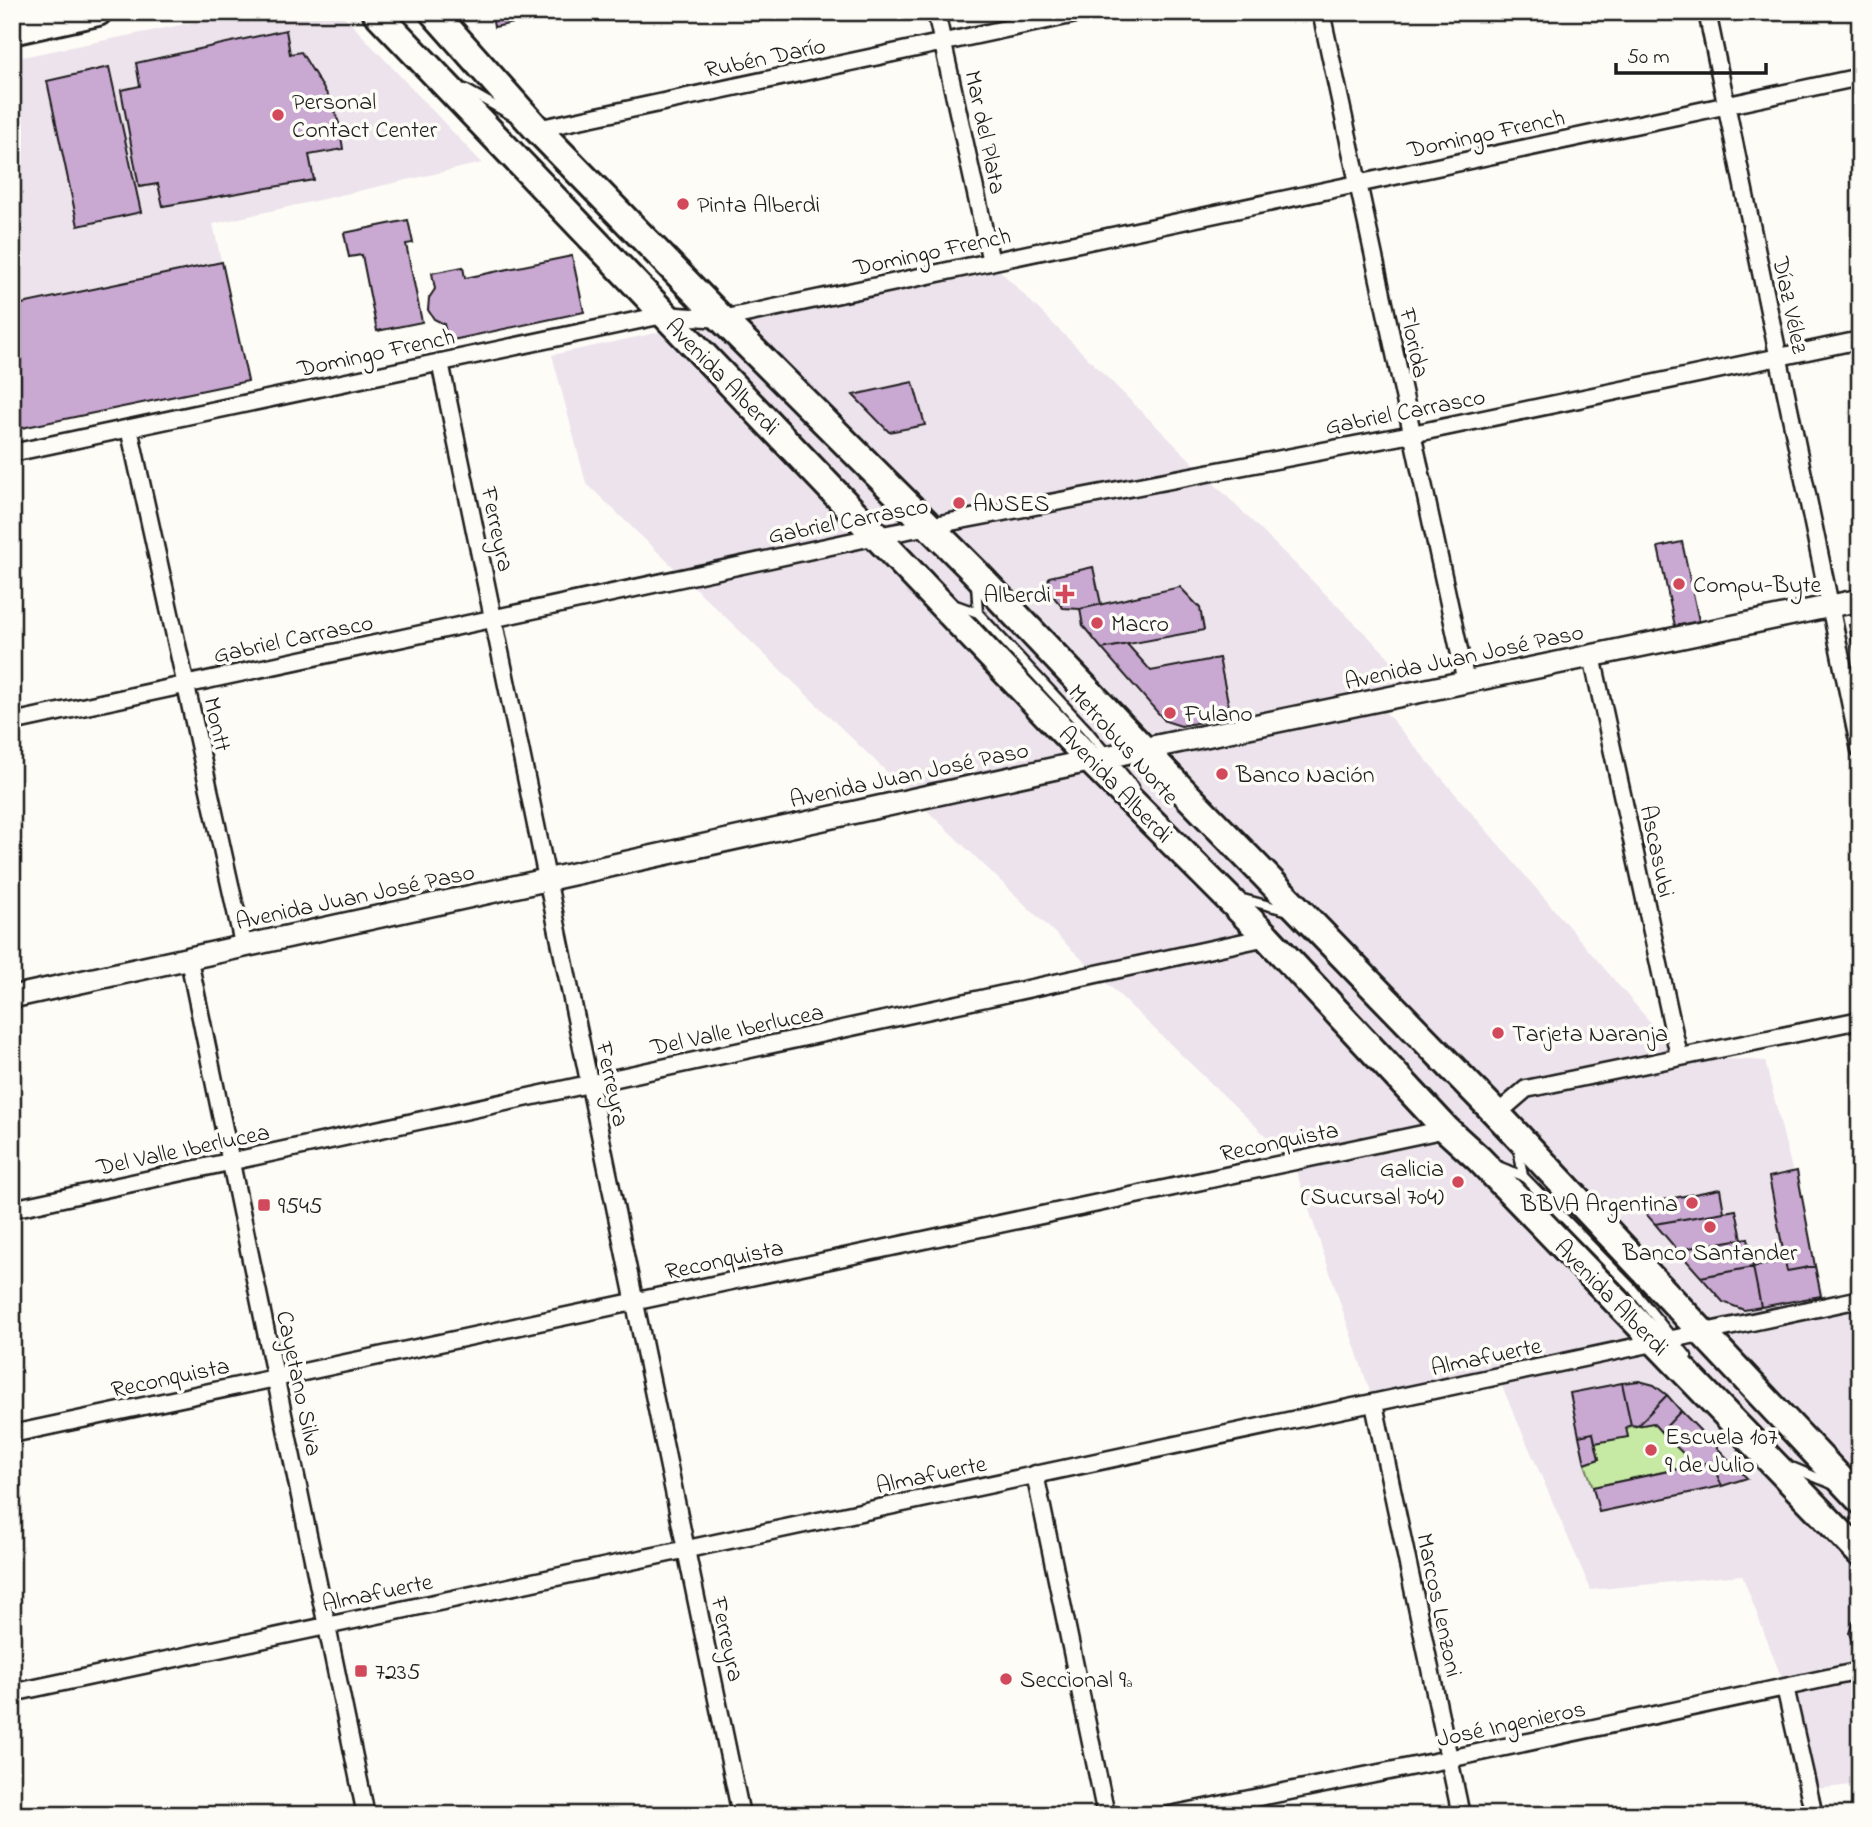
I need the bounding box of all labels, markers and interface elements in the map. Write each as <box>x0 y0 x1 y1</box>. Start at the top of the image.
street label: Rubén Darío <box>702 30 829 89</box>
scale bar <box>1616 32 1767 76</box>
text: 50 m <box>1627 43 1670 73</box>
street label: Mar del Plata <box>953 67 1014 198</box>
place label: Personal Contact Center <box>292 86 438 149</box>
street label: Domingo French <box>1404 102 1568 169</box>
marker: Personal Contact Center <box>270 107 286 123</box>
place label: Pinta Alberdi <box>697 189 820 224</box>
marker: Pinta Alberdi <box>675 196 691 212</box>
street label: Domingo French <box>850 220 1014 287</box>
street label: Díaz Vélez <box>1761 253 1816 358</box>
street label: Florida <box>1388 305 1437 382</box>
street label: Avenida Alberdi <box>656 311 786 444</box>
street label: Domingo French <box>294 321 458 388</box>
street label: Gabriel Carrasco <box>1322 381 1489 446</box>
street label: Ferreyra <box>468 483 522 575</box>
place label: ANSES <box>973 488 1049 523</box>
street label: Gabriel Carrasco <box>765 490 932 555</box>
marker: ANSES <box>951 495 967 511</box>
place label: Compu-Byte <box>1693 569 1822 605</box>
marker: Compu-Byte <box>1671 576 1687 592</box>
place label: Alberdi <box>984 579 1051 614</box>
marker: Alberdi <box>1057 586 1073 602</box>
street label: Gabriel Carrasco <box>210 606 377 674</box>
place label: Macro <box>1111 608 1169 643</box>
marker: Macro <box>1089 615 1105 631</box>
street label: Avenida Juan José Paso <box>1342 616 1587 701</box>
street label: Metrobus Norte <box>1058 677 1186 814</box>
street label: Montt <box>192 694 239 755</box>
place label: Fulano <box>1183 698 1253 733</box>
marker: Fulano <box>1162 705 1178 721</box>
street label: Avenida Alberdi <box>1049 719 1179 852</box>
street label: Avenida Juan José Paso <box>787 734 1032 819</box>
place label: Banco Nación <box>1235 759 1375 794</box>
marker: Banco Nación <box>1214 766 1230 782</box>
street label: Ascasubi <box>1629 802 1682 901</box>
street label: Avenida Juan José Paso <box>233 856 478 941</box>
street label: Del Valle Iberlucea <box>647 996 827 1067</box>
place label: Tarjeta Naranja <box>1512 1018 1668 1053</box>
marker: Tarjeta Naranja <box>1490 1025 1506 1041</box>
street label: Ferreyra <box>583 1038 637 1130</box>
street label: Reconquista <box>1217 1114 1342 1173</box>
street label: Del Valle Iberlucea <box>93 1116 273 1187</box>
place label: Galicia (Sucursal 704) <box>1301 1153 1444 1216</box>
marker: Galicia (Sucursal 704) <box>1450 1174 1466 1190</box>
place label: BBVA Argentina <box>1520 1188 1678 1223</box>
place label: 9545 <box>278 1190 323 1225</box>
marker: BBVA Argentina <box>1684 1195 1700 1211</box>
marker: 9545 <box>256 1197 272 1213</box>
marker: Banco Santander <box>1702 1219 1718 1235</box>
street label: Reconquista <box>662 1232 787 1291</box>
street label: Avenida Alberdi <box>1545 1232 1675 1365</box>
place label: Banco Santander <box>1622 1237 1798 1272</box>
street label: Cayetano Silva <box>264 1308 330 1460</box>
street label: Almafuerte <box>1428 1330 1545 1387</box>
street label: Reconquista <box>108 1350 233 1409</box>
place label: Escuela 107 9 de Julio <box>1665 1421 1778 1484</box>
marker: Escuela 107 9 de Julio <box>1643 1442 1659 1458</box>
street label: Almafuerte <box>873 1448 990 1505</box>
street label: Marcos Lenzoni <box>1405 1530 1470 1681</box>
street label: Almafuerte <box>319 1566 436 1623</box>
street label: Ferreyra <box>698 1593 752 1685</box>
place label: 7235 <box>375 1656 421 1691</box>
marker: 7235 <box>353 1663 369 1679</box>
place label: Seccional 9ª <box>1020 1664 1133 1699</box>
marker: Seccional 9ª <box>998 1671 1014 1687</box>
street label: José Ingenieros <box>1434 1693 1589 1758</box>

